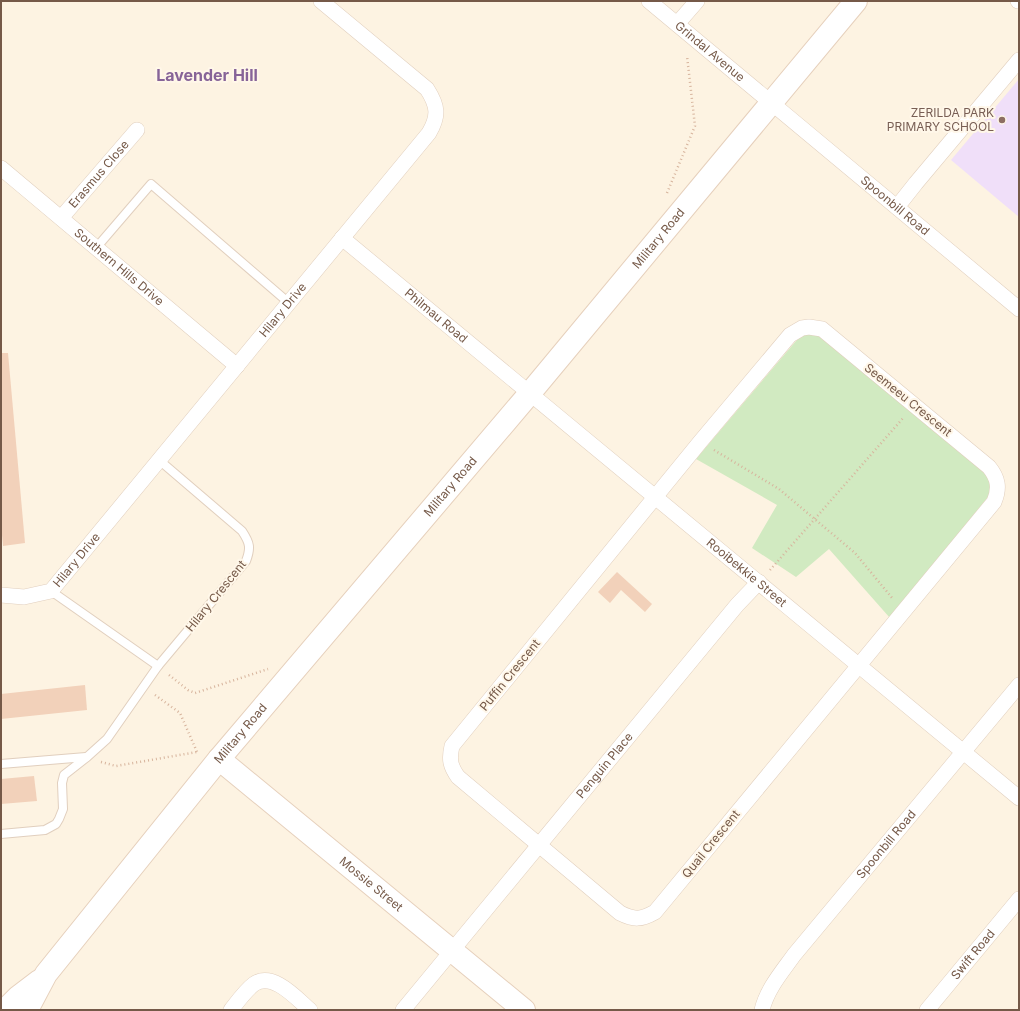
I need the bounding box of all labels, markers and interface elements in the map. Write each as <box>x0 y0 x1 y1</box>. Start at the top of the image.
street label: Grindal Avenue <box>672 18 748 85</box>
district label: Lavender Hill <box>156 65 258 85</box>
place label: ZERILDA PARK PRIMARY SCHOOL <box>887 105 994 134</box>
marker: ZERILDA PARK PRIMARY SCHOOL <box>997 115 1007 125</box>
street label: Erasmus Close <box>65 137 132 211</box>
street label: Spoonbill Road <box>858 172 933 238</box>
street label: Military Road <box>629 205 688 271</box>
street label: Southern Hills Drive <box>71 225 167 308</box>
street label: Hilary Drive <box>256 279 309 340</box>
street label: Philmau Road <box>402 285 471 346</box>
street label: Seemeeu Crescent <box>862 360 955 439</box>
street label: Military Road <box>420 453 480 519</box>
street label: Hilary Drive <box>49 529 103 590</box>
street label: Rooibekkie Street <box>704 535 790 610</box>
street label: Hilary Crescent <box>182 557 249 634</box>
street label: Puffin Crescent <box>476 636 543 714</box>
street label: Military Road <box>210 700 270 766</box>
street label: Penguin Place <box>573 729 636 801</box>
street label: Quail Crescent <box>679 806 743 881</box>
street label: Spoonbill Road <box>853 807 919 882</box>
street label: Mossie Street <box>337 853 406 914</box>
street label: Swift Road <box>947 926 998 982</box>

